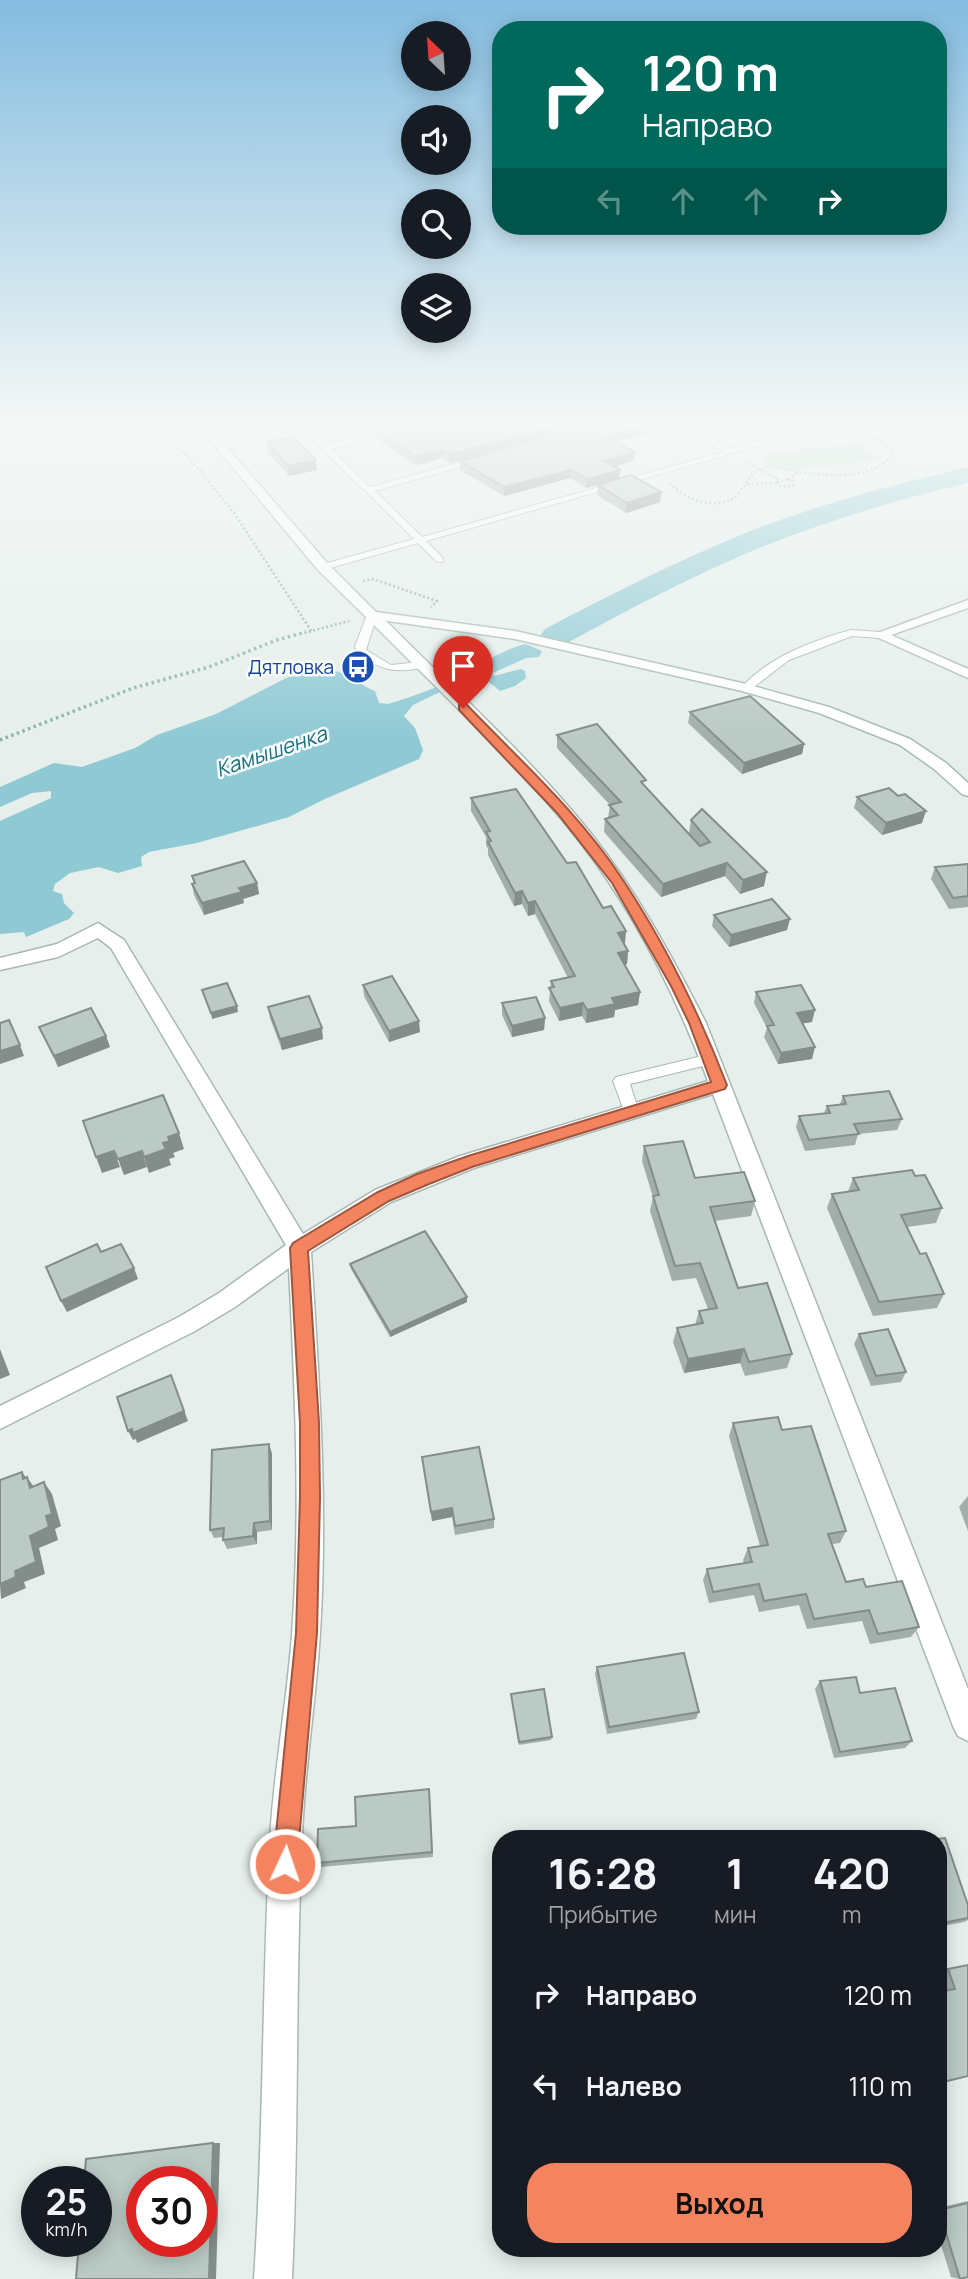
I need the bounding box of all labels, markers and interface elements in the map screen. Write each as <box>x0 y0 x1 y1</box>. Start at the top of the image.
north arrow <box>401 21 471 91</box>
map controls <box>401 21 471 343</box>
text: 120 m <box>642 39 779 106</box>
icon: right <box>527 49 618 140</box>
text: Направо <box>642 103 773 147</box>
button: sound <box>401 105 471 175</box>
icon: left <box>591 182 629 220</box>
icon: ahead <box>664 182 702 220</box>
icon: ahead <box>737 182 775 220</box>
icon: right <box>810 182 848 220</box>
button: search <box>401 189 471 259</box>
button: layers <box>401 273 471 343</box>
pin <box>433 636 493 708</box>
icon: arrive <box>444 647 482 685</box>
bus stop icon: Дятловка <box>339 648 377 686</box>
place label: Дятловка <box>248 654 334 680</box>
water label: Камышенка <box>212 719 331 783</box>
position arrow <box>248 1827 322 1901</box>
text: 16:28 <box>548 1844 658 1902</box>
text: 1 <box>726 1844 744 1902</box>
text: 420 <box>813 1844 891 1902</box>
text: Прибытие <box>548 1898 658 1930</box>
text: мин <box>714 1898 757 1930</box>
text: m <box>842 1898 862 1930</box>
icon: right <box>527 1976 565 2014</box>
text: Направо <box>586 1977 697 2013</box>
text: 120 m <box>844 1977 912 2013</box>
icon: left <box>527 2067 565 2105</box>
text: Налево <box>586 2068 682 2104</box>
text: 110 m <box>849 2068 912 2104</box>
button: Выход <box>527 2163 912 2243</box>
speed limit sign: 30 <box>126 2166 217 2257</box>
text: 25 <box>46 2178 87 2226</box>
text: km/h <box>46 2217 87 2241</box>

